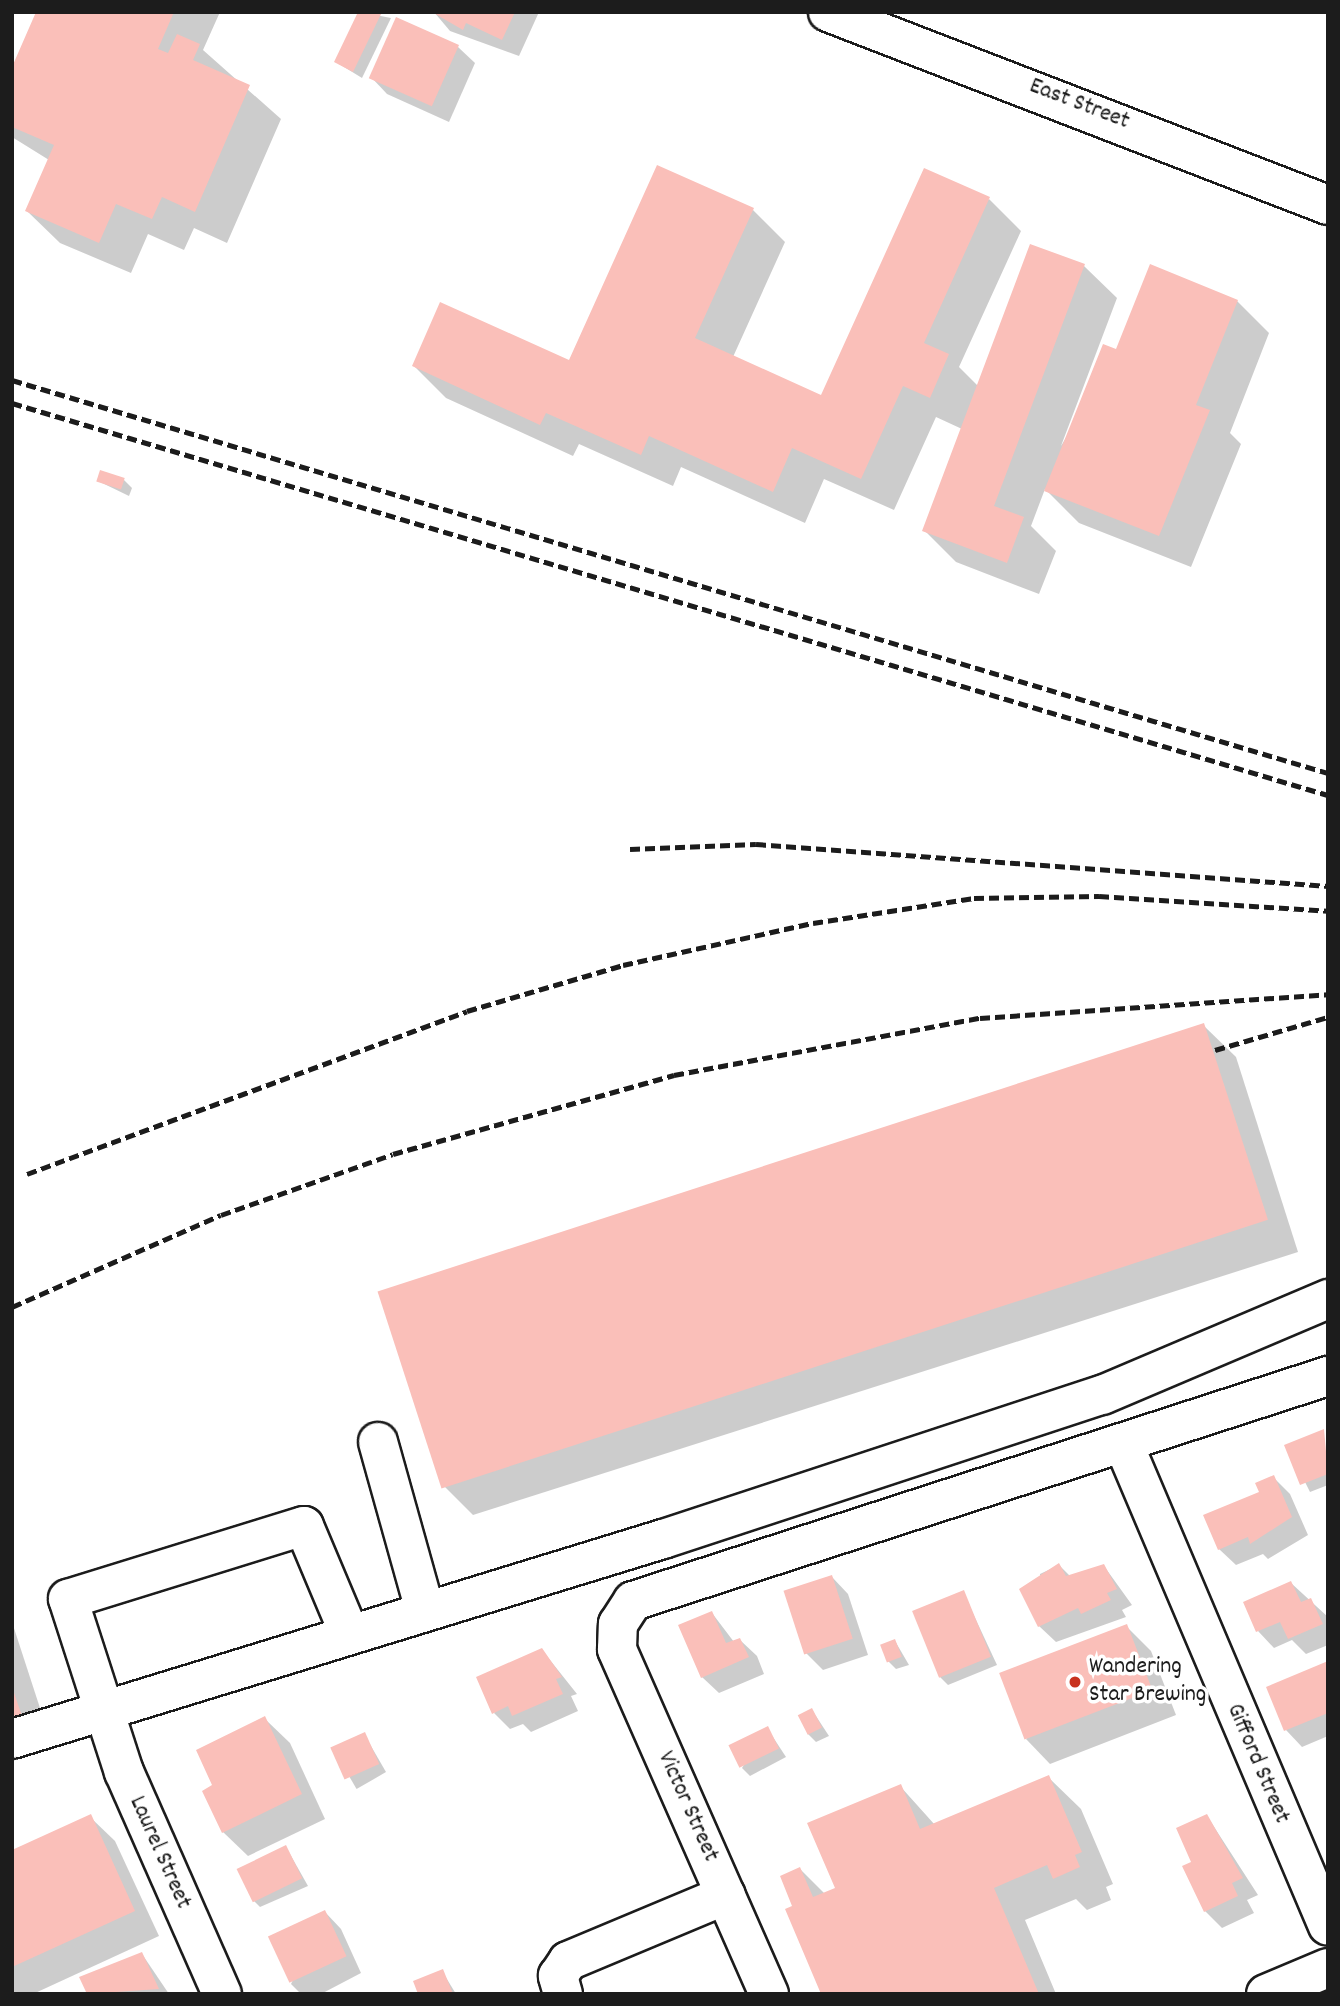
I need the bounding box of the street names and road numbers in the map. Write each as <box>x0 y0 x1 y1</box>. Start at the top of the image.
street label: East Street <box>1025 73 1133 137</box>
street label: Gifford Street <box>1219 1700 1295 1828</box>
street label: Victor Street <box>650 1747 724 1867</box>
street label: Laurel Street <box>121 1792 197 1914</box>

